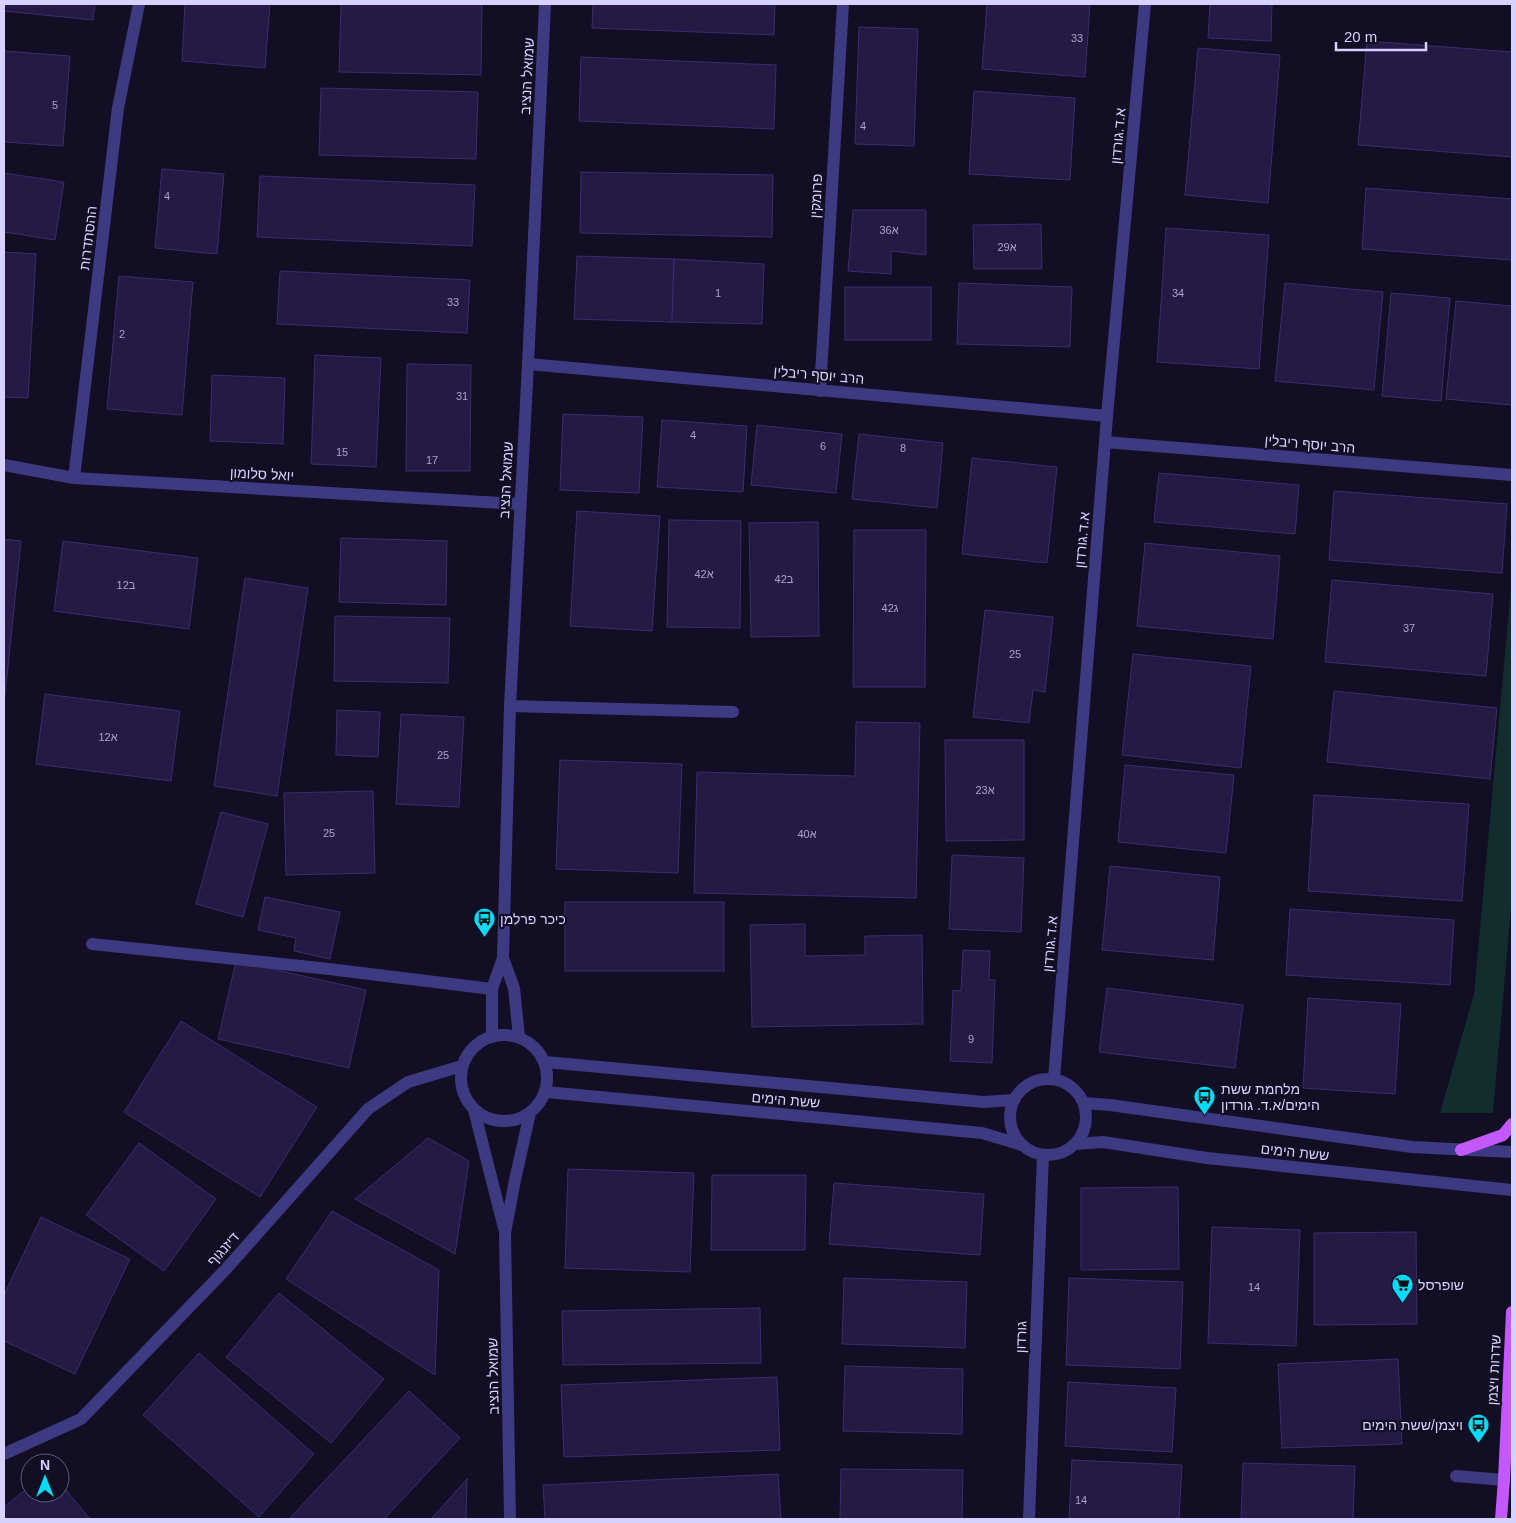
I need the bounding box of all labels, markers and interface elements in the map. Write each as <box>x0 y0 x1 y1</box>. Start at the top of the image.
scale bar <box>1336 20 1426 52</box>
text: 20 m <box>1344 28 1377 45</box>
house number: 33 <box>1071 32 1083 44</box>
street label: שמואל הנציב <box>517 37 537 115</box>
house number: 5 <box>52 99 58 111</box>
street label: א.ד.גורדון <box>1108 107 1128 165</box>
house number: 4 <box>860 120 866 132</box>
street label: פרומקין <box>807 173 825 219</box>
house number: 4 <box>164 190 170 202</box>
street label: ההסתדרות <box>76 205 100 271</box>
house number: 36א <box>879 224 899 236</box>
house number: 29א <box>997 241 1017 253</box>
house number: 1 <box>715 287 721 299</box>
house number: 34 <box>1172 287 1184 299</box>
house number: 33 <box>447 296 459 308</box>
house number: 2 <box>119 328 125 340</box>
street label: הרב יוסף ריבלין <box>773 363 865 387</box>
house number: 31 <box>456 390 468 402</box>
house number: 4 <box>690 429 696 441</box>
street label: הרב יוסף ריבלין <box>1264 432 1356 456</box>
house number: 6 <box>820 440 826 452</box>
street label: שמואל הנציב <box>496 441 516 519</box>
house number: 8 <box>900 442 906 454</box>
house number: 15 <box>336 446 348 458</box>
house number: 17 <box>426 454 438 466</box>
street label: יואל סלומון <box>230 464 294 484</box>
street label: א.ד.גורדון <box>1072 511 1092 569</box>
house number: 42א <box>694 568 714 580</box>
house number: 42ב <box>775 573 794 585</box>
house number: 12ב <box>117 579 136 591</box>
house number: 42ג <box>882 602 899 614</box>
house number: 37 <box>1403 622 1415 634</box>
house number: 25 <box>1009 648 1021 660</box>
house number: 12א <box>98 731 118 743</box>
house number: 25 <box>437 749 449 761</box>
house number: 23א <box>975 784 995 796</box>
house number: 25 <box>323 827 335 839</box>
house number: 40א <box>797 828 817 840</box>
bus stop icon: כיכר פרלמן <box>472 907 496 938</box>
place label: כיכר פרלמן <box>500 911 566 927</box>
street label: א.ד.גורדון <box>1040 915 1060 973</box>
house number: 9 <box>968 1033 974 1045</box>
place label: מלחמת ששת הימים/א.ד. גורדון <box>1221 1081 1320 1113</box>
bus stop icon: מלחמת ששת הימים/א.ד. גורדון <box>1193 1085 1217 1116</box>
street label: ששת הימים <box>751 1089 821 1111</box>
street label: ששת הימים <box>1260 1140 1330 1164</box>
street label: דיזנגוף <box>204 1229 242 1269</box>
supermarket icon: שופרסל <box>1390 1273 1414 1304</box>
place label: שופרסל <box>1418 1277 1464 1293</box>
house number: 14 <box>1248 1281 1260 1293</box>
street label: גורדון <box>1012 1321 1030 1353</box>
street label: שדרות ויצמן <box>1484 1334 1504 1406</box>
street label: שמואל הנציב <box>484 1337 502 1415</box>
bus stop icon: ויצמן/ששת הימים <box>1467 1413 1491 1444</box>
place label: ויצמן/ששת הימים <box>1362 1417 1463 1433</box>
north arrow <box>20 1453 70 1503</box>
text: N <box>40 1457 50 1473</box>
house number: 14 <box>1075 1494 1087 1506</box>

